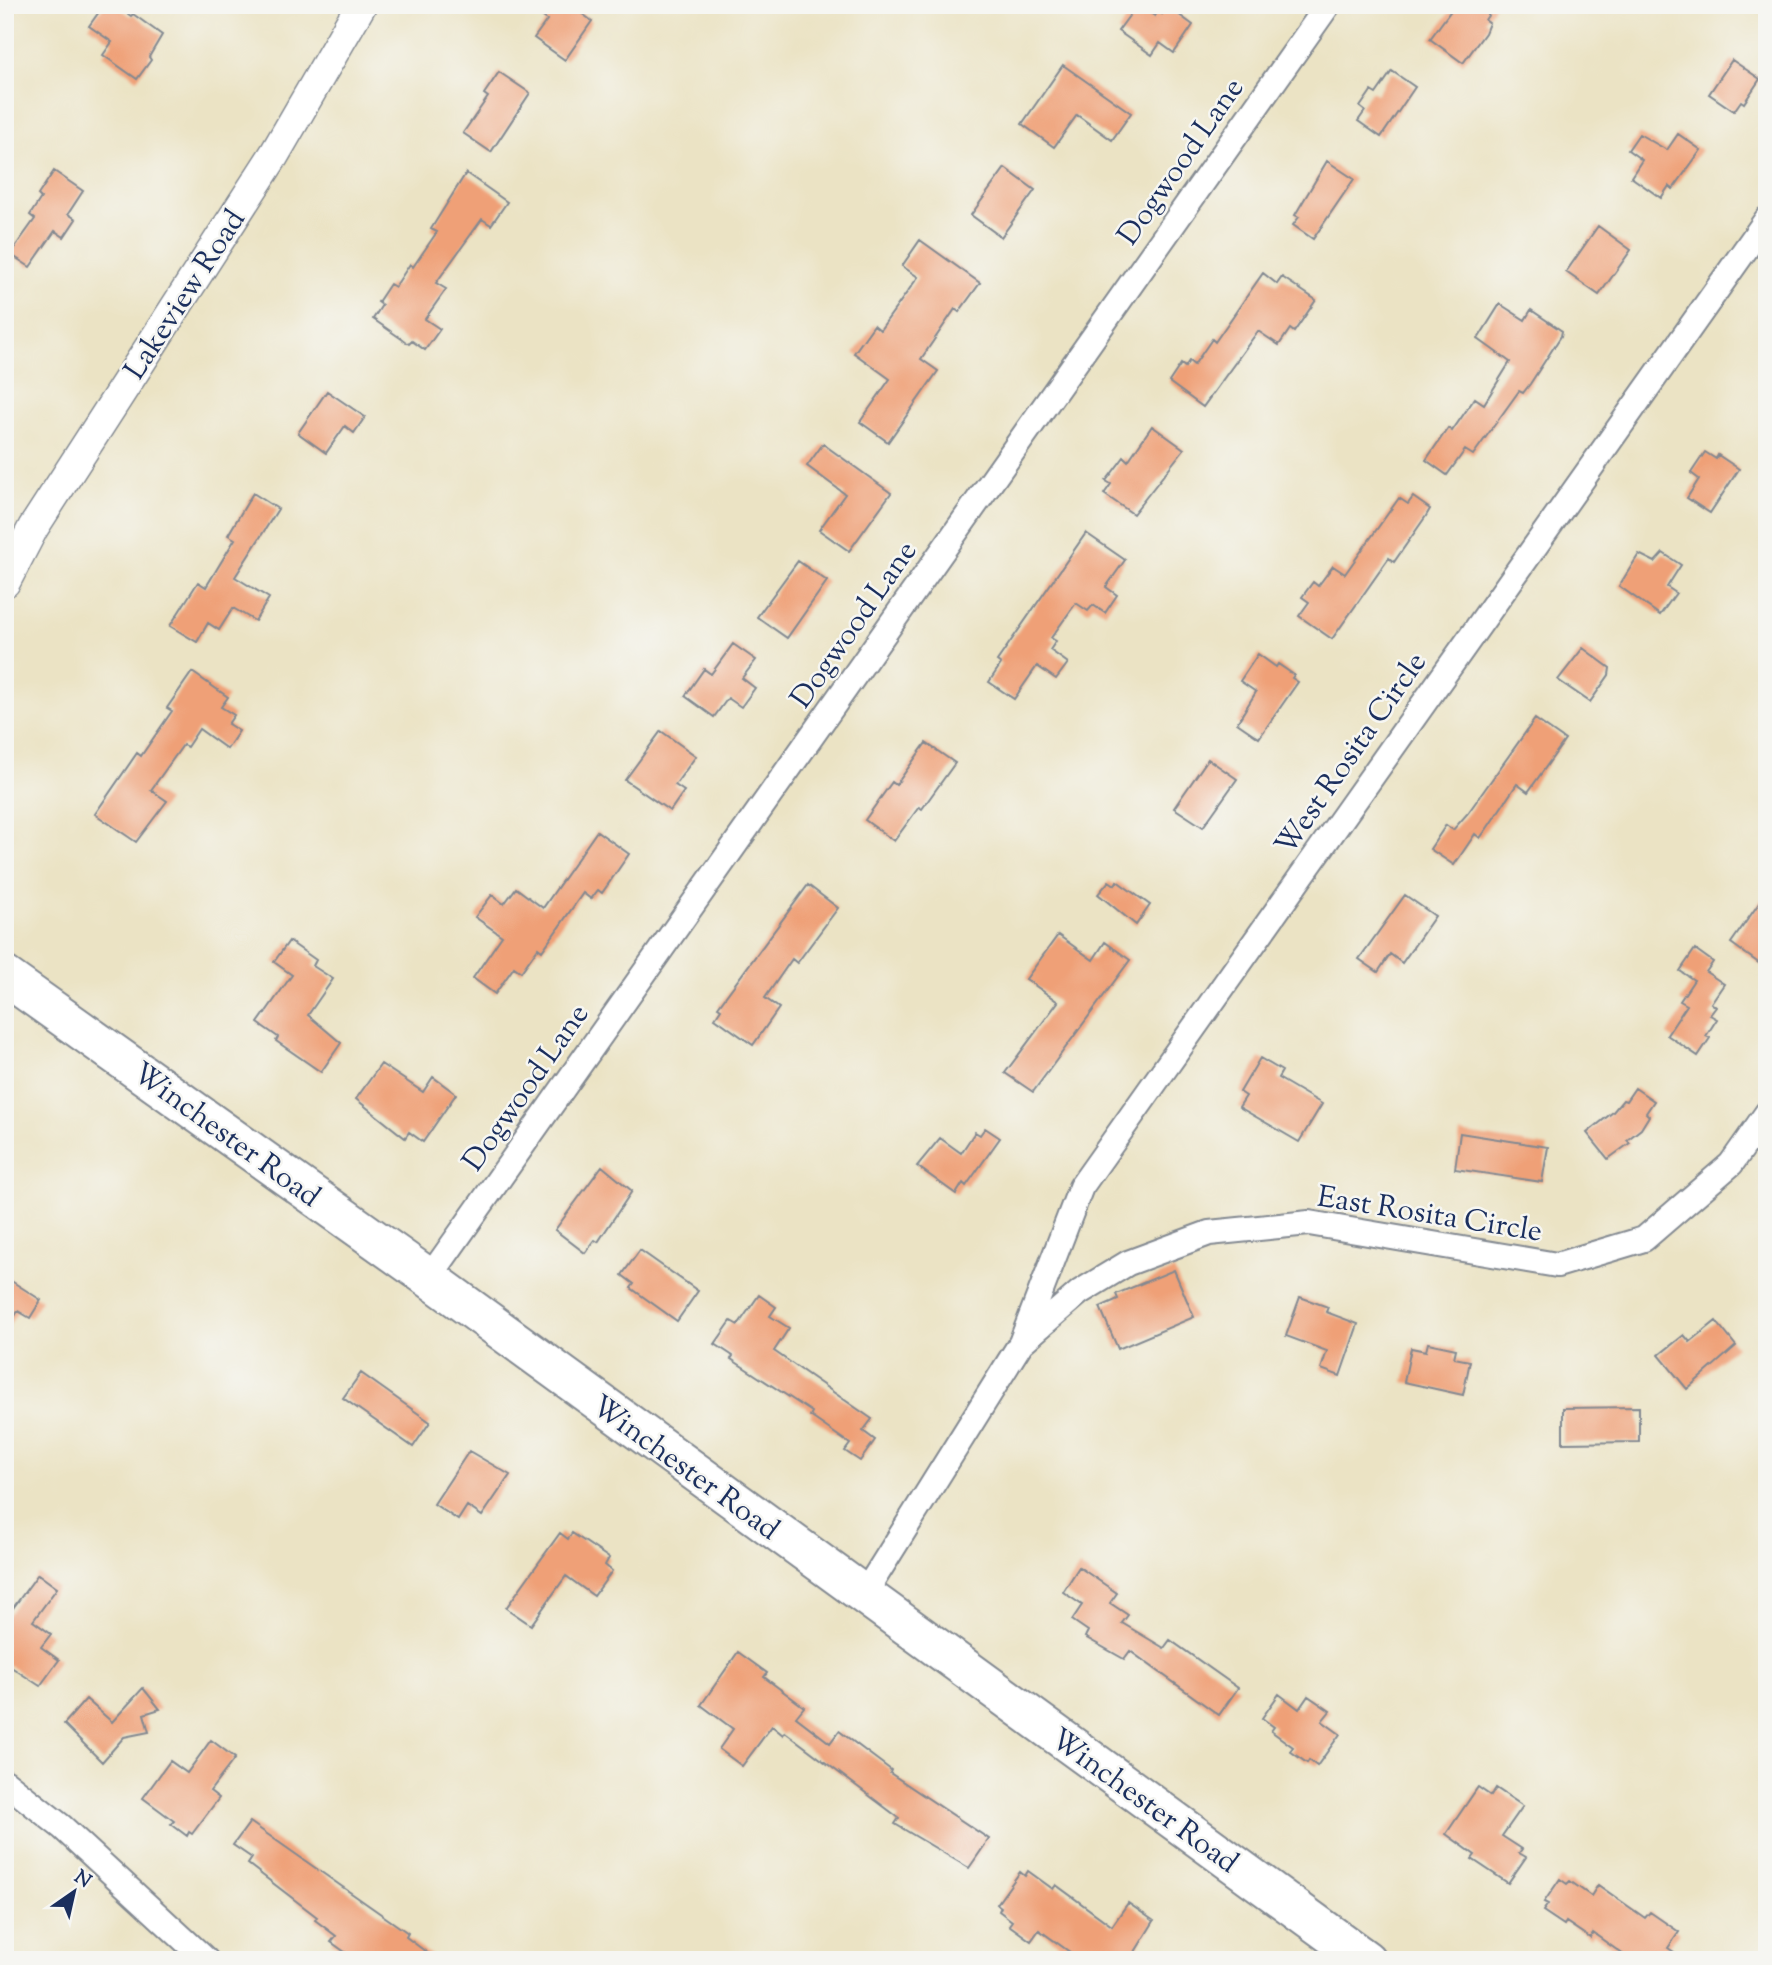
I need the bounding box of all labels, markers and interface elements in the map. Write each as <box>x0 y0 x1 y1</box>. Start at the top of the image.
street label: Dogwood Lane <box>1108 70 1256 255</box>
street label: Lakeview Road <box>115 202 257 389</box>
street label: Dogwood Lane <box>781 533 929 718</box>
street label: West Rosita Circle <box>1266 644 1438 865</box>
street label: Dogwood Lane <box>453 996 601 1181</box>
street label: Winchester Road <box>123 1053 329 1219</box>
street label: East Rosita Circle <box>1314 1176 1545 1254</box>
street label: Winchester Road <box>582 1386 788 1552</box>
street label: Winchester Road <box>1041 1719 1247 1885</box>
north arrow <box>38 1856 108 1926</box>
text: N <box>68 1865 96 1895</box>

